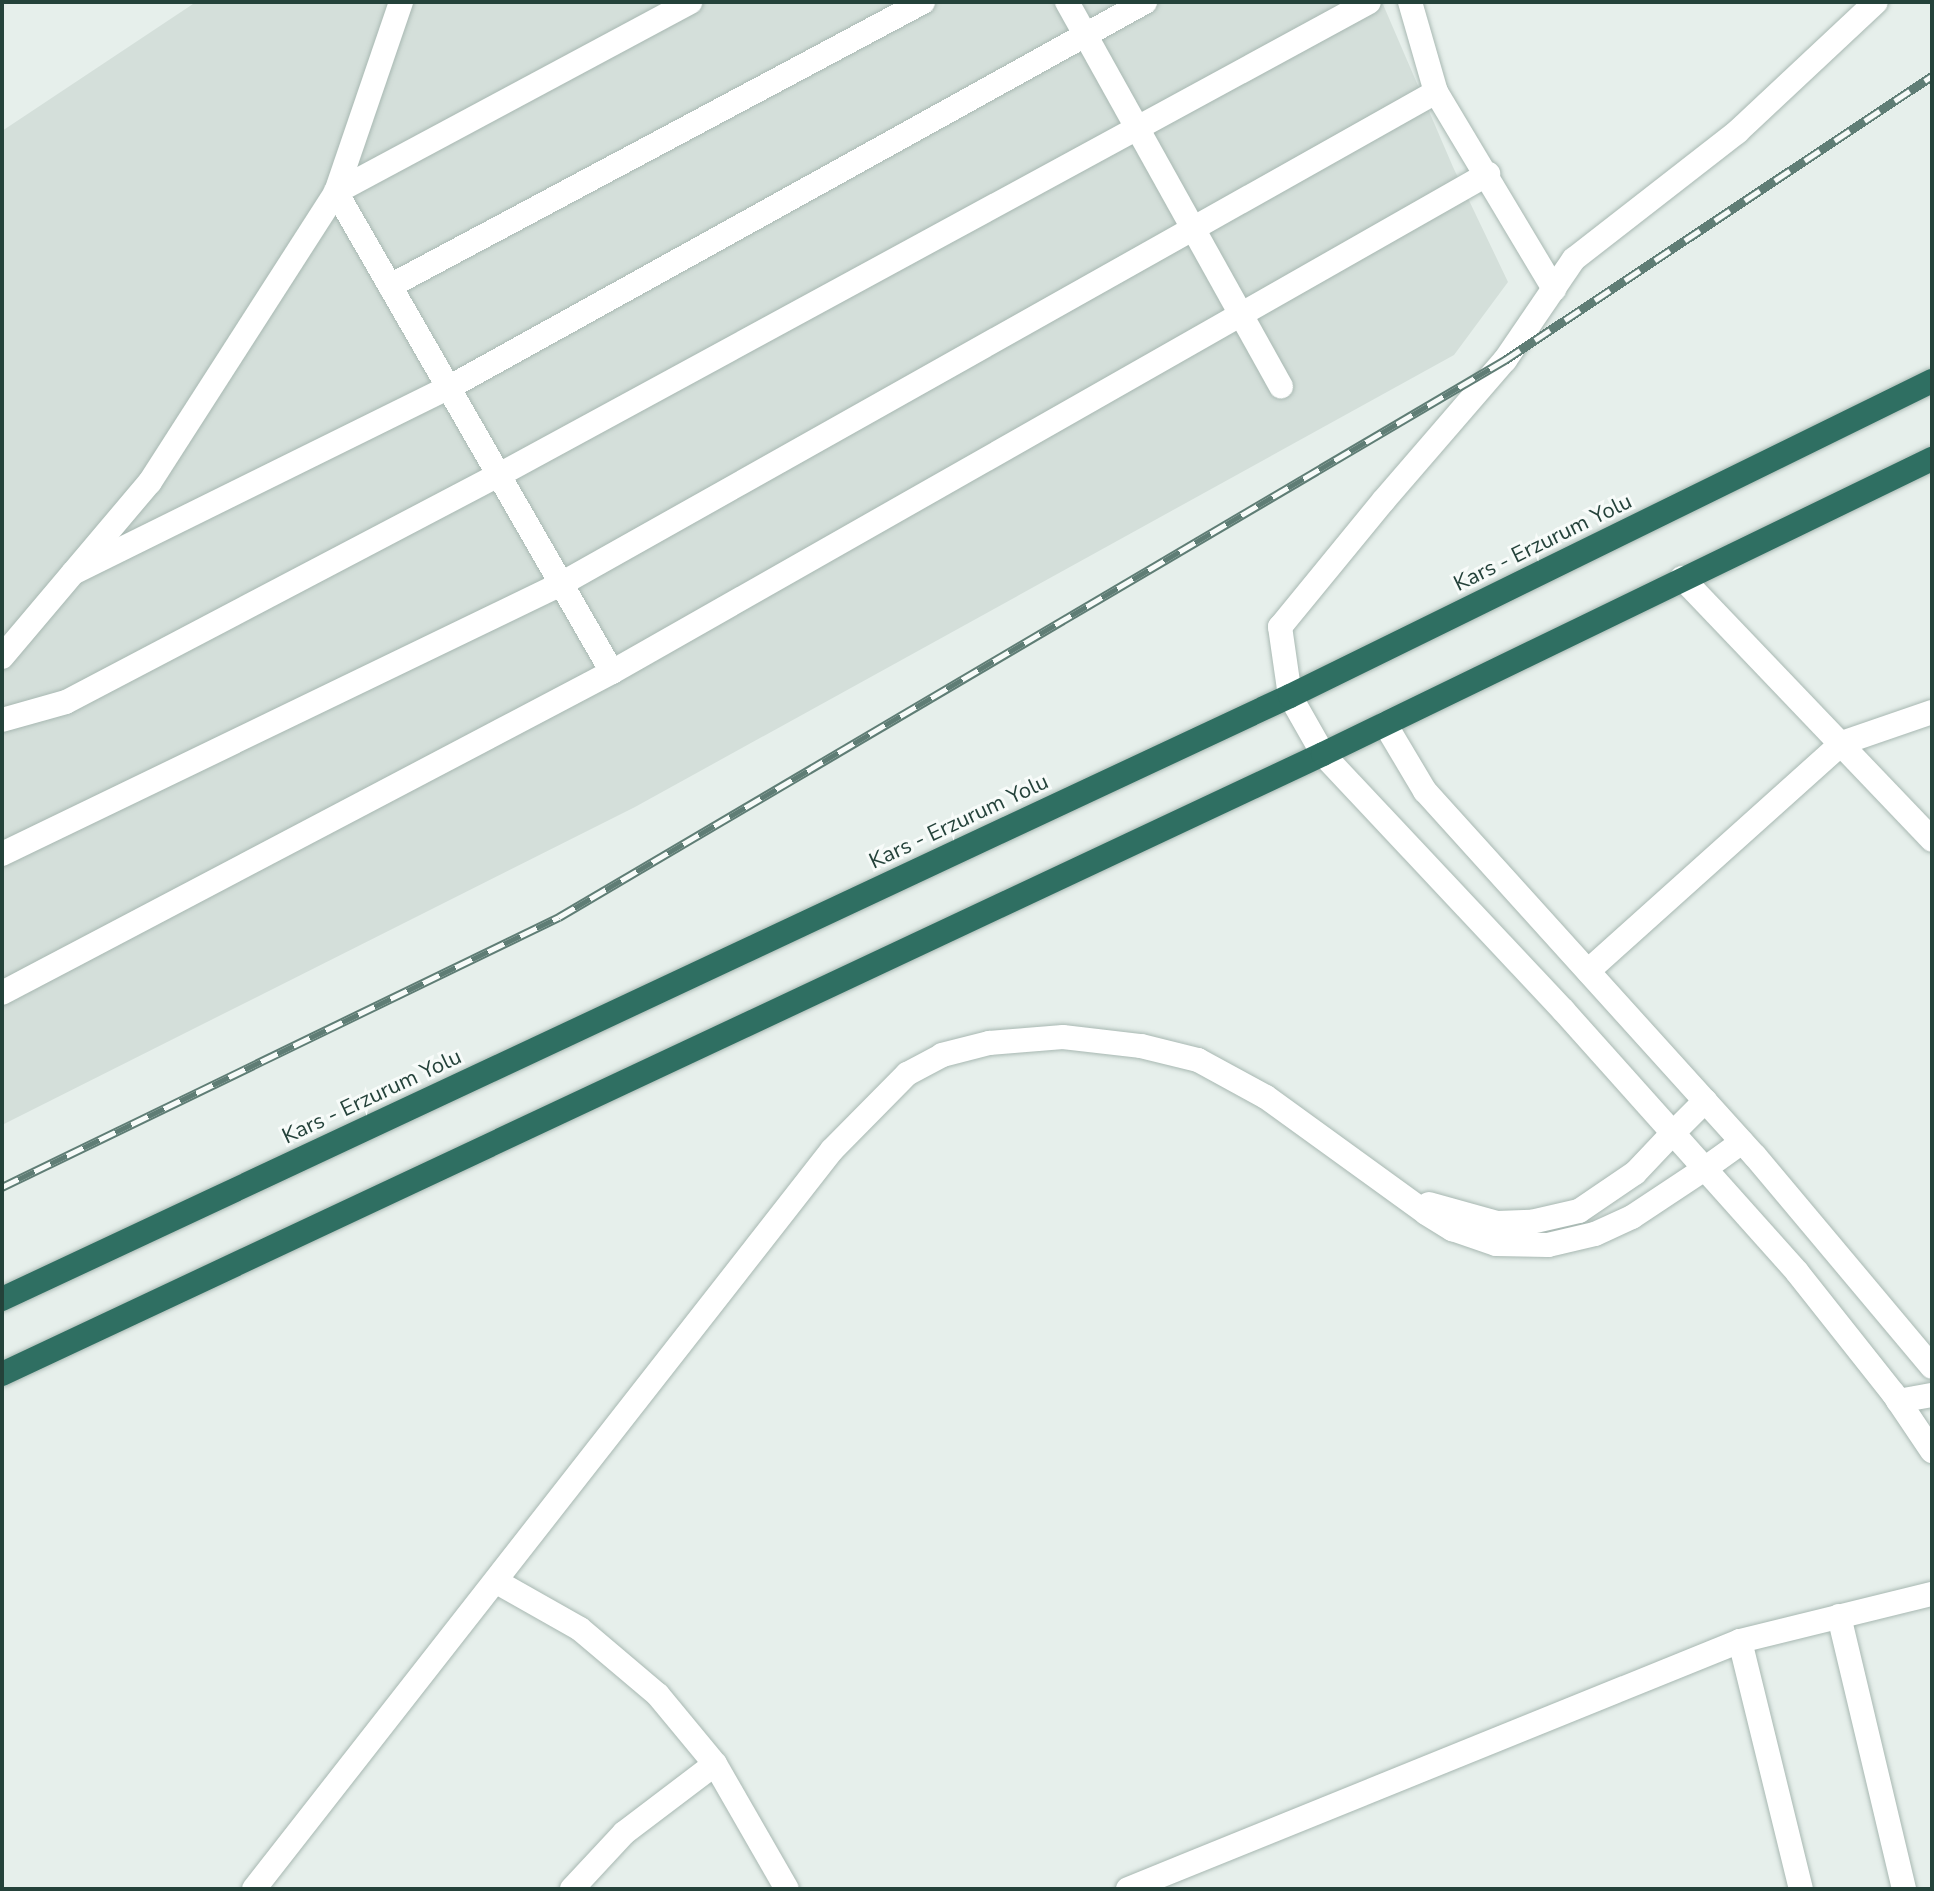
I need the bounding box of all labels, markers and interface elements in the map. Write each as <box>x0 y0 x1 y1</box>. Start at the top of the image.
street label: Kars - Erzurum Yolu <box>1450 488 1636 598</box>
street label: Kars - Erzurum Yolu <box>865 769 1053 875</box>
street label: Kars - Erzurum Yolu <box>278 1044 466 1150</box>

